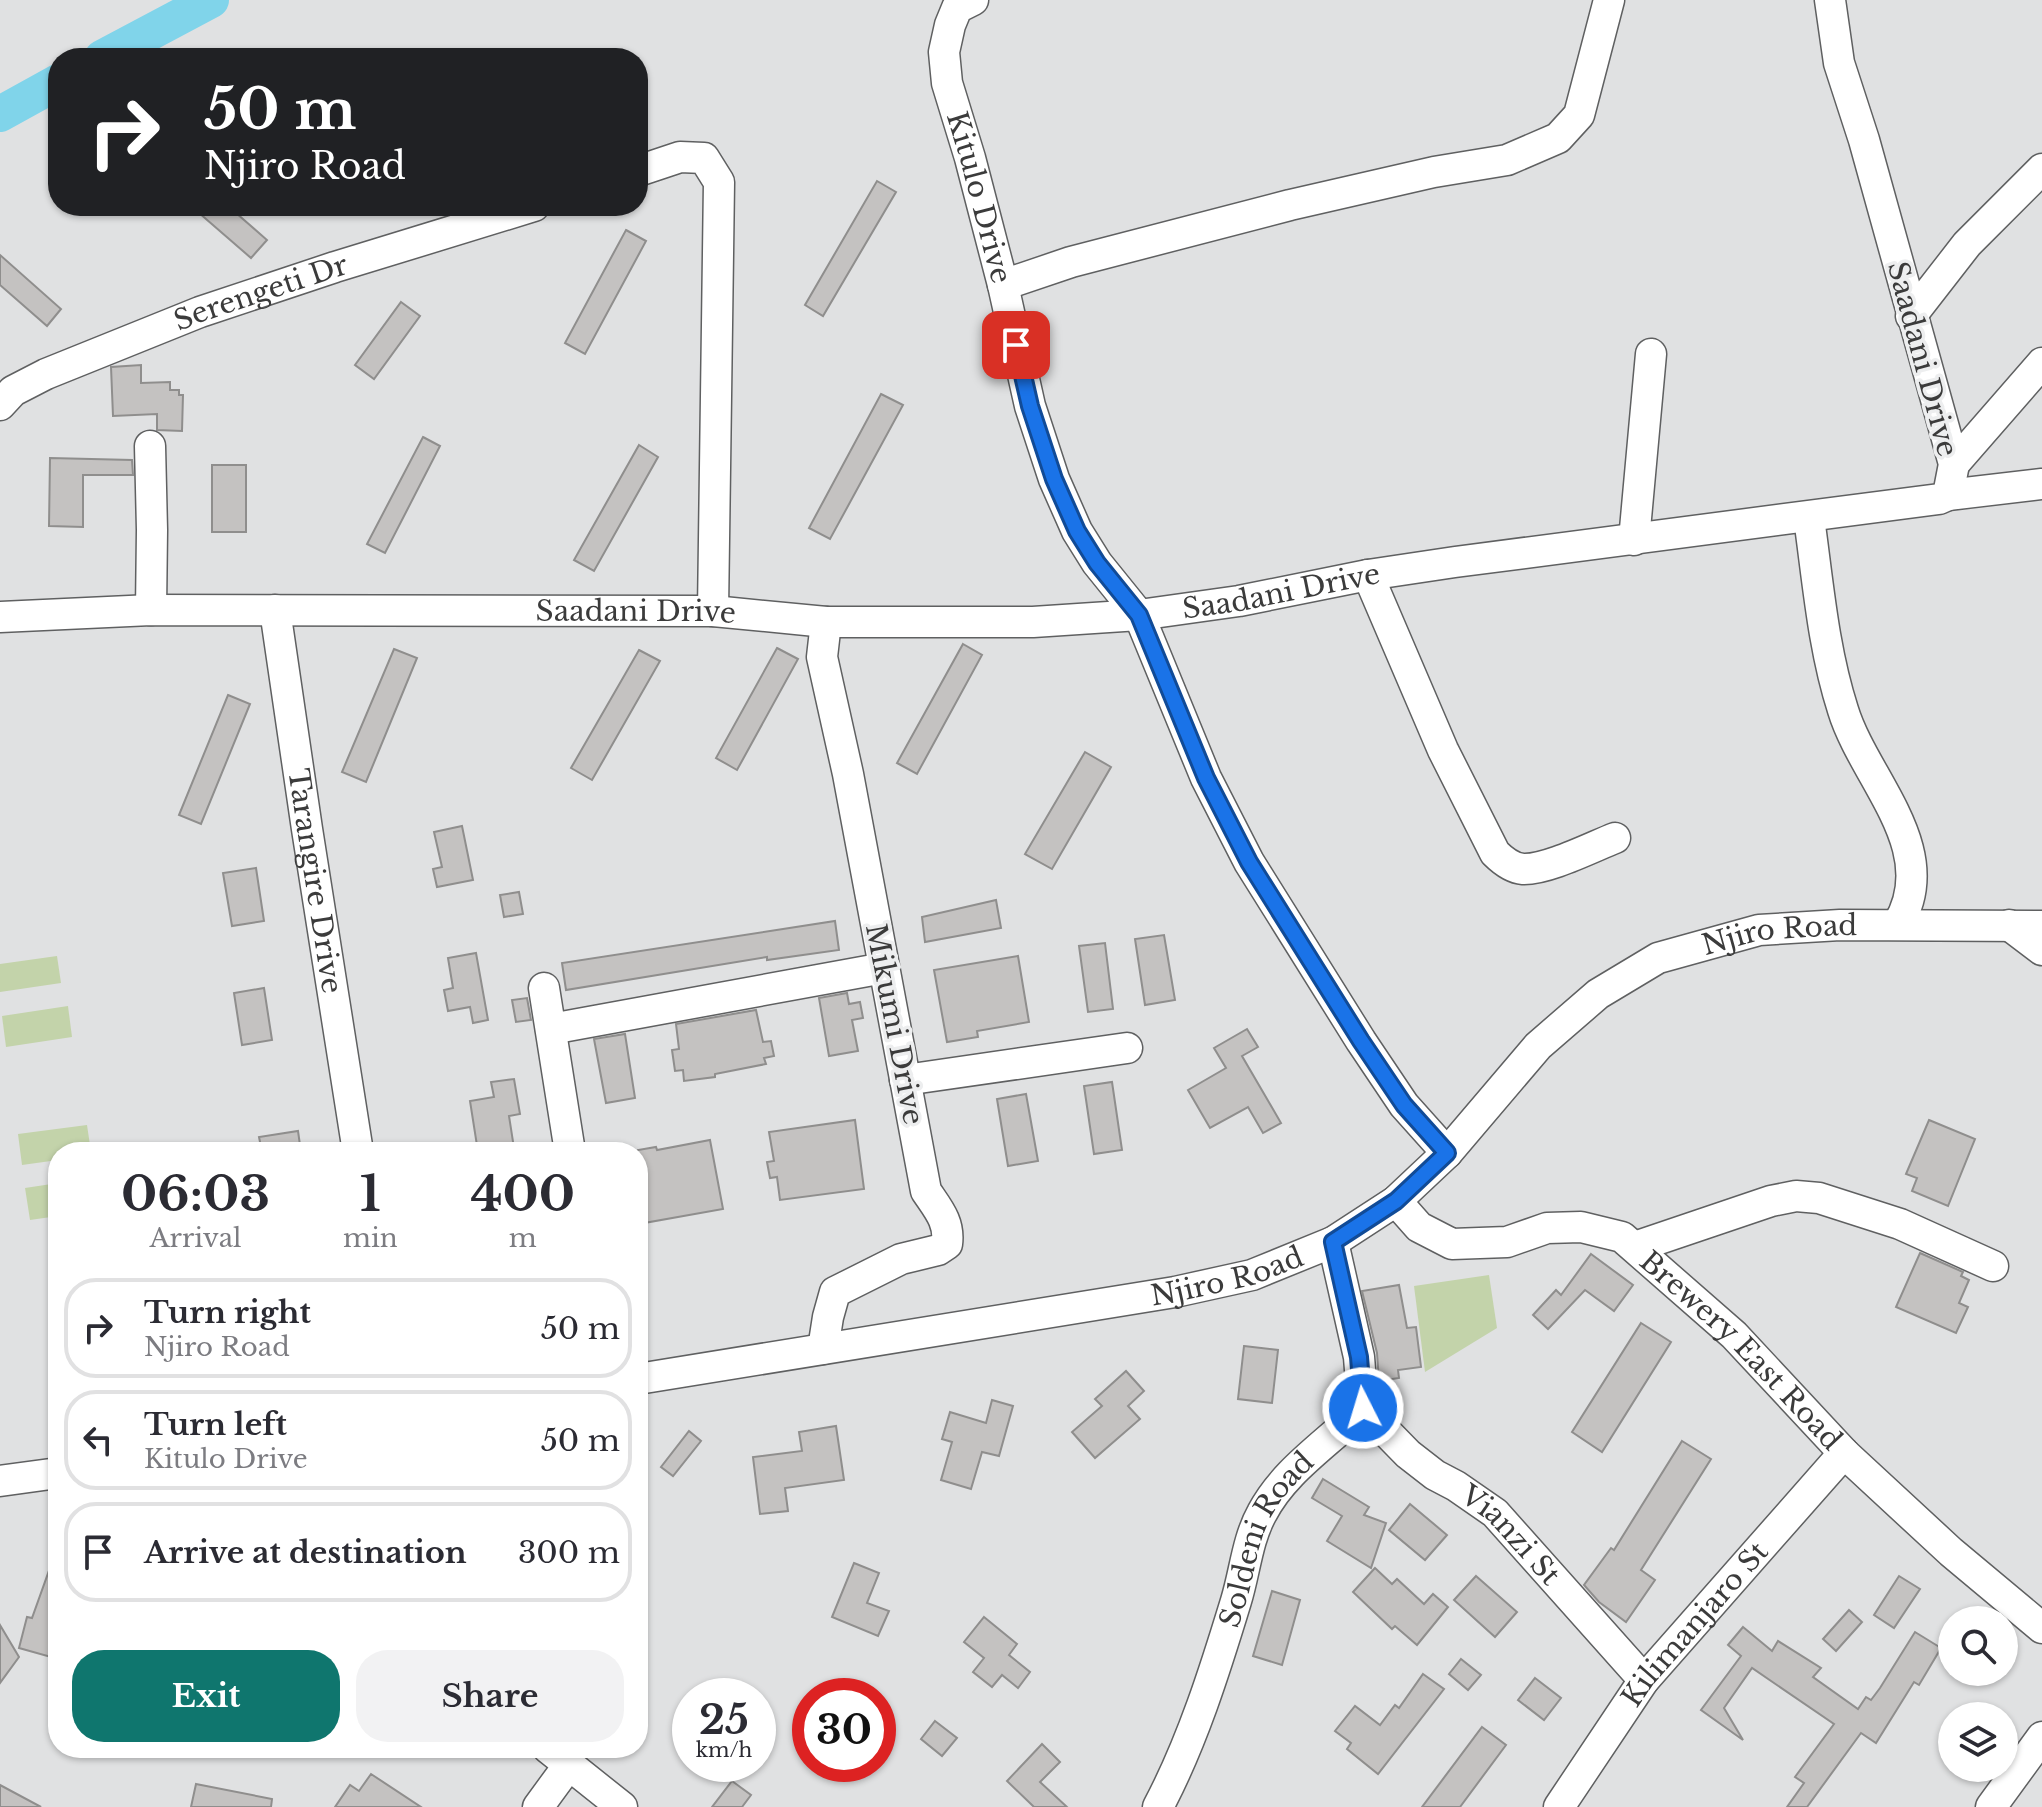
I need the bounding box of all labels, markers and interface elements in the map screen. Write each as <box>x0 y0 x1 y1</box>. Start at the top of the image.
text: 50 m <box>204 75 356 144</box>
icon: right <box>72 80 176 184</box>
street label: Kitulo Drive <box>939 107 1019 287</box>
text: Njiro Road <box>204 144 406 189</box>
street label: Serengeti Dr <box>169 247 353 339</box>
street label: Saadani Drive <box>1880 258 1965 460</box>
pin <box>982 311 1050 379</box>
icon: arrive <box>994 323 1038 367</box>
street label: Saadani Drive <box>1180 556 1382 627</box>
street label: Saadani Drive <box>536 594 738 631</box>
street label: Tarangire Drive <box>280 766 350 996</box>
street label: Njiro Road <box>1698 908 1857 963</box>
street label: Mikumi Drive <box>858 921 931 1127</box>
text: 06:03 <box>121 1164 270 1224</box>
text: 1 <box>360 1164 381 1224</box>
text: 400 <box>471 1164 575 1224</box>
text: Arrival <box>149 1222 242 1254</box>
text: min <box>343 1222 398 1254</box>
text: m <box>509 1222 537 1254</box>
street label: Njiro Road <box>1148 1239 1309 1314</box>
street label: Brewery East Road <box>1632 1244 1849 1458</box>
text: Turn right <box>144 1294 311 1331</box>
icon: right <box>76 1306 120 1350</box>
text: 50 m <box>541 1310 620 1347</box>
text: Njiro Road <box>144 1331 290 1363</box>
position arrow <box>1321 1366 1405 1450</box>
text: Turn left <box>144 1406 287 1443</box>
icon: left <box>76 1418 120 1462</box>
text: 50 m <box>541 1422 620 1459</box>
text: Kitulo Drive <box>144 1443 308 1475</box>
street label: Soldeni Road <box>1212 1444 1321 1632</box>
street label: Vianzi St <box>1453 1477 1568 1593</box>
icon: arrive <box>76 1530 120 1574</box>
text: Arrive at destination <box>144 1534 467 1571</box>
text: 300 m <box>518 1534 620 1571</box>
street label: Kilimanjaro St <box>1614 1534 1776 1713</box>
map controls <box>1938 1606 2018 1782</box>
button: search <box>1938 1606 2018 1686</box>
button: Exit <box>72 1650 340 1742</box>
button: Share <box>356 1650 624 1742</box>
speed limit sign: 30 <box>792 1678 896 1782</box>
text: 25 <box>699 1695 749 1745</box>
button: layers <box>1938 1702 2018 1782</box>
text: km/h <box>696 1738 752 1762</box>

